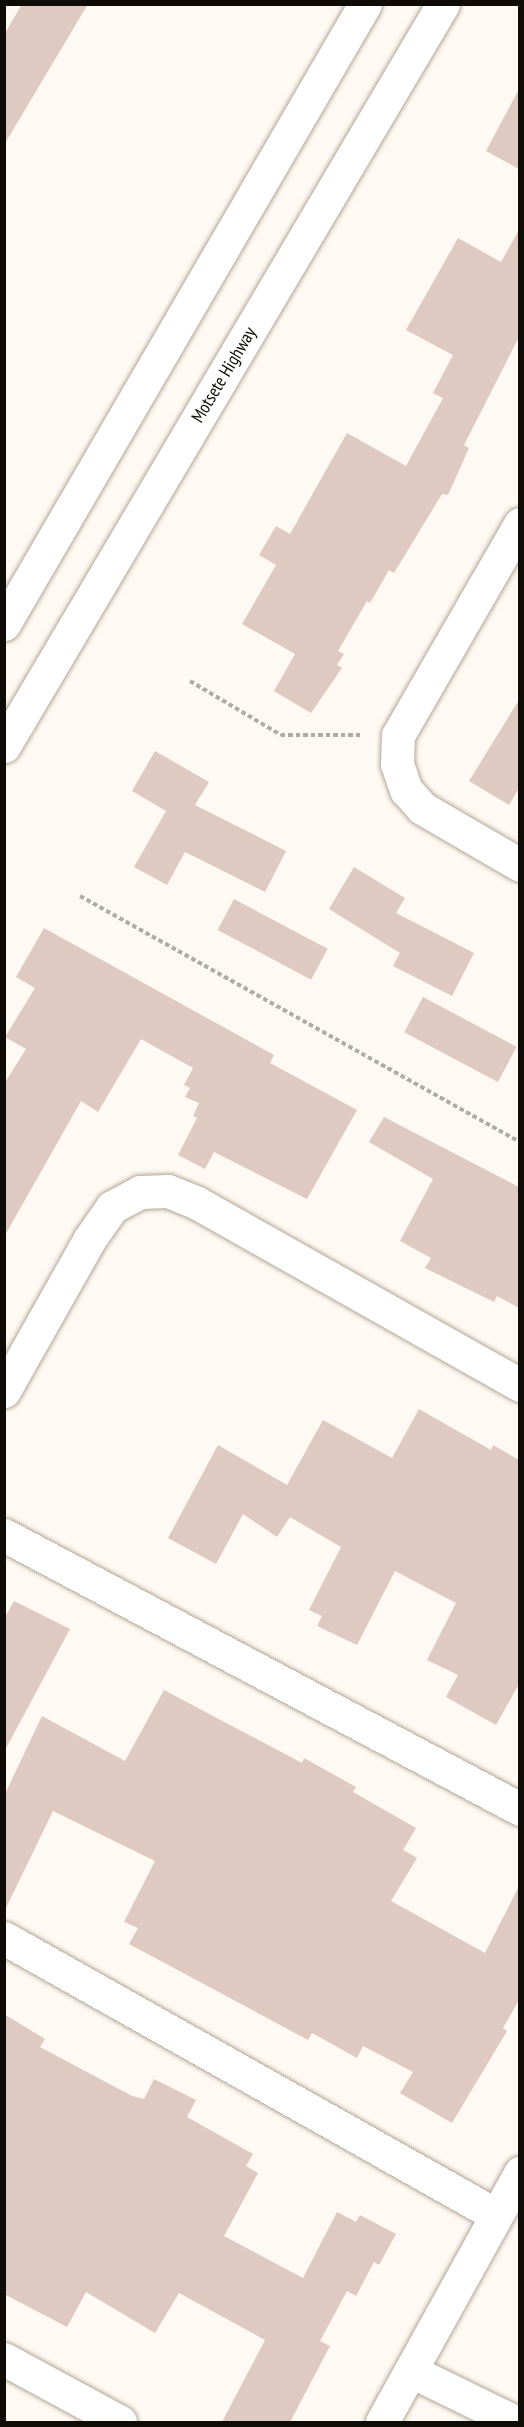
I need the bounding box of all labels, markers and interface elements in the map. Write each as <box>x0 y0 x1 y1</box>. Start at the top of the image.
street label: Motsete Highway <box>187 323 261 427</box>

